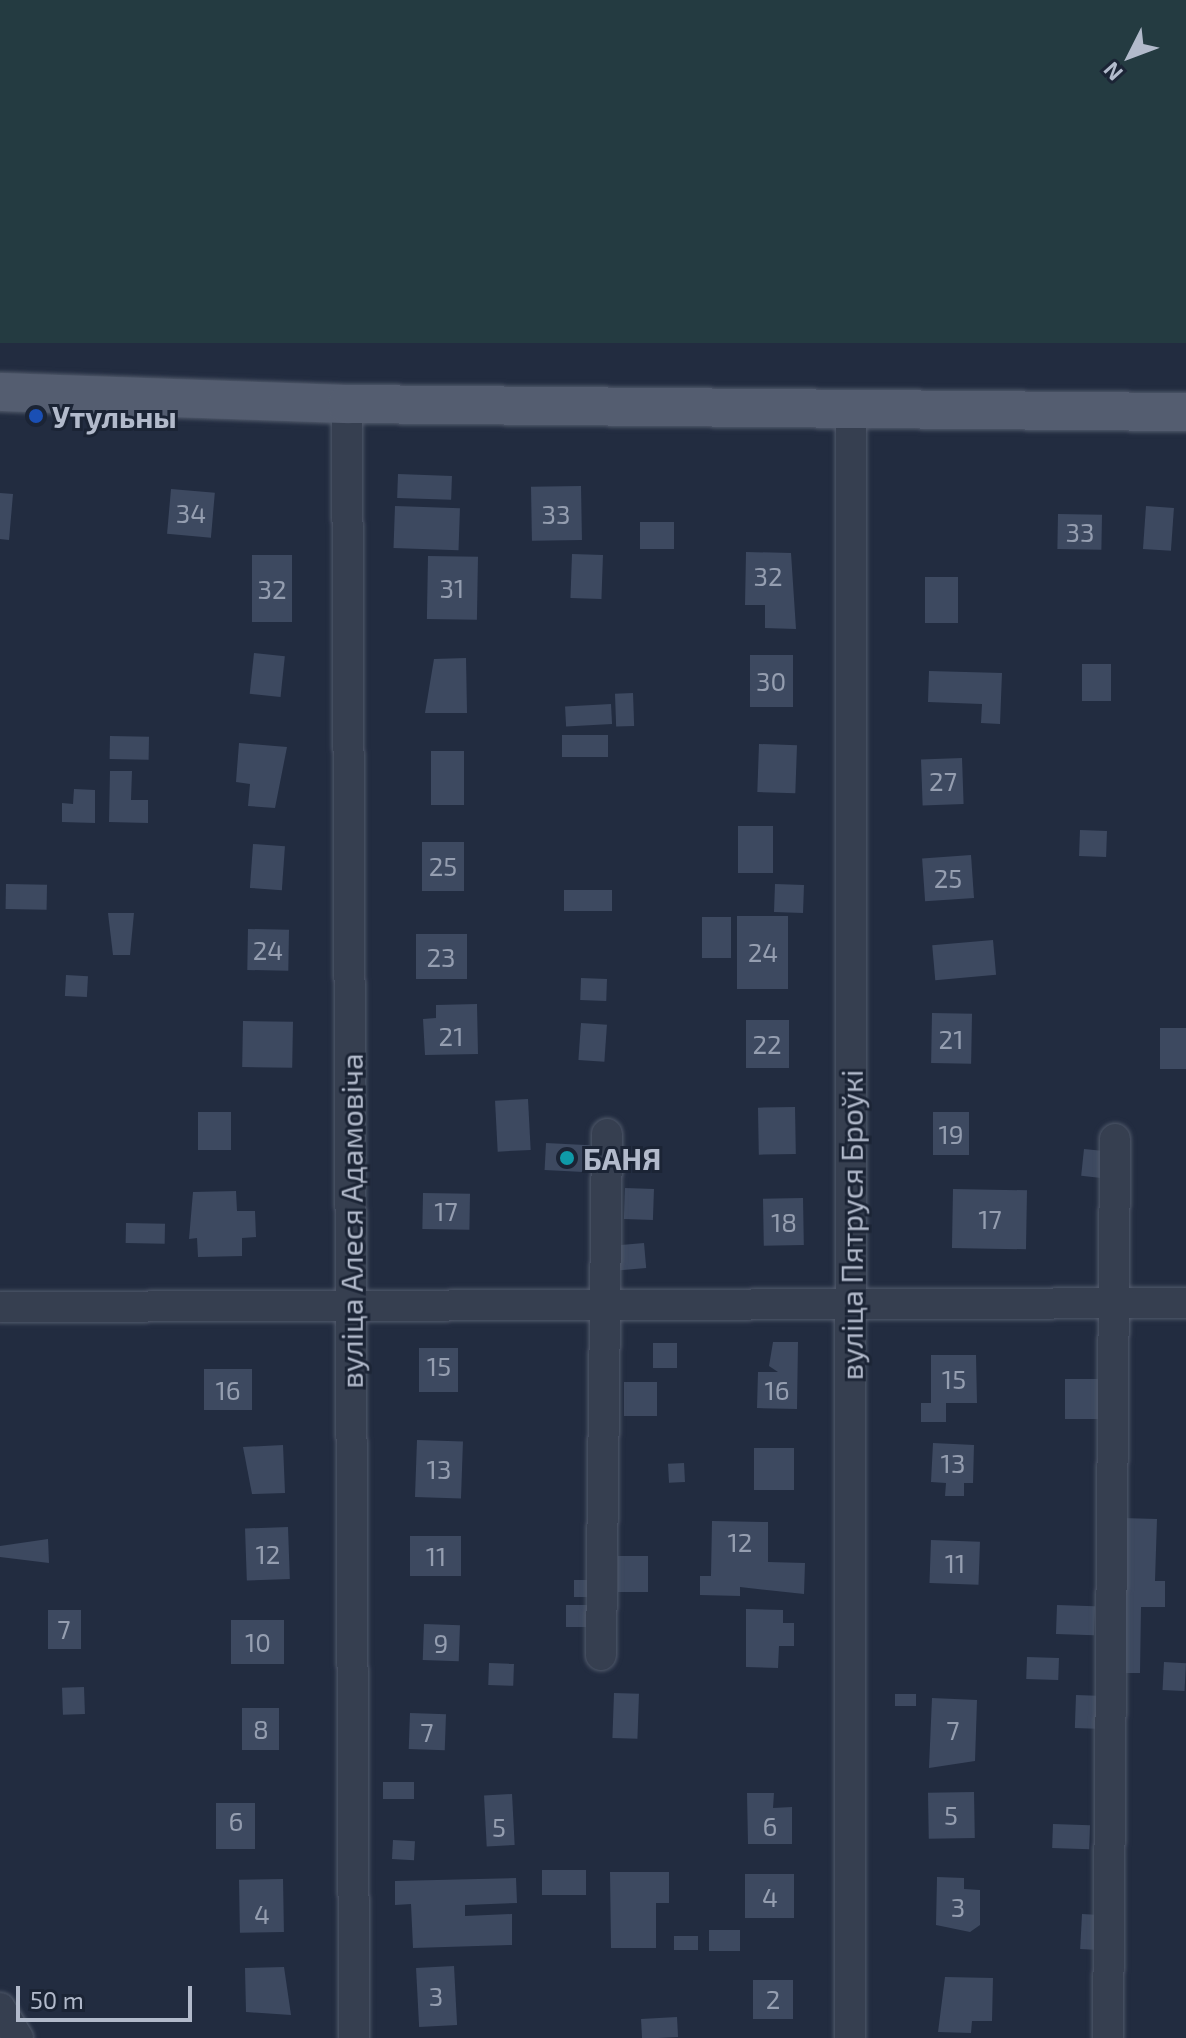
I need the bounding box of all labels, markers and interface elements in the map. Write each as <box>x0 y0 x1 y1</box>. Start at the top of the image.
north arrow <box>1090 16 1170 96</box>
text: N <box>1097 57 1127 87</box>
place label: Утульны <box>52 398 177 434</box>
marker: Утульны <box>27 407 45 425</box>
house number: 34 <box>176 497 206 529</box>
house number: 33 <box>542 498 570 530</box>
house number: 33 <box>1066 516 1094 548</box>
house number: 32 <box>753 560 783 592</box>
house number: 31 <box>440 572 464 604</box>
house number: 32 <box>257 573 287 605</box>
house number: 30 <box>756 665 786 697</box>
house number: 27 <box>929 765 957 797</box>
house number: 25 <box>429 850 457 882</box>
house number: 25 <box>934 862 962 894</box>
house number: 24 <box>253 934 283 966</box>
house number: 24 <box>748 936 778 968</box>
house number: 23 <box>426 941 456 973</box>
house number: 21 <box>439 1020 463 1052</box>
house number: 21 <box>939 1023 963 1055</box>
house number: 22 <box>752 1028 782 1060</box>
street label: вуліца Алеся Адамовіча <box>333 1053 369 1389</box>
street label: вуліца Пятруся Броўкі <box>833 1070 869 1380</box>
house number: 19 <box>938 1118 964 1150</box>
place label: БАНЯ <box>583 1140 661 1176</box>
marker: БАНЯ <box>558 1149 576 1167</box>
house number: 17 <box>434 1195 458 1227</box>
house number: 17 <box>978 1203 1002 1235</box>
house number: 18 <box>771 1206 797 1238</box>
house number: 15 <box>427 1350 451 1382</box>
house number: 15 <box>942 1363 966 1395</box>
house number: 16 <box>215 1374 241 1406</box>
house number: 16 <box>764 1374 790 1406</box>
house number: 13 <box>941 1447 965 1479</box>
house number: 13 <box>427 1453 451 1485</box>
house number: 12 <box>728 1526 752 1558</box>
house number: 12 <box>256 1538 280 1570</box>
house number: 11 <box>426 1540 446 1572</box>
house number: 11 <box>945 1547 965 1579</box>
house number: 7 <box>57 1613 71 1645</box>
house number: 10 <box>245 1626 271 1658</box>
house number: 9 <box>434 1627 448 1659</box>
house number: 8 <box>253 1713 269 1745</box>
house number: 7 <box>946 1714 960 1746</box>
house number: 7 <box>420 1716 434 1748</box>
house number: 5 <box>944 1799 958 1831</box>
house number: 6 <box>229 1805 243 1837</box>
house number: 6 <box>763 1810 777 1842</box>
house number: 5 <box>492 1811 506 1843</box>
house number: 4 <box>762 1881 778 1913</box>
house number: 3 <box>951 1891 965 1923</box>
house number: 4 <box>254 1898 270 1930</box>
scale bar <box>20 1970 196 2020</box>
house number: 3 <box>429 1980 443 2012</box>
house number: 2 <box>766 1983 780 2015</box>
text: 50 m <box>30 1985 84 2014</box>

